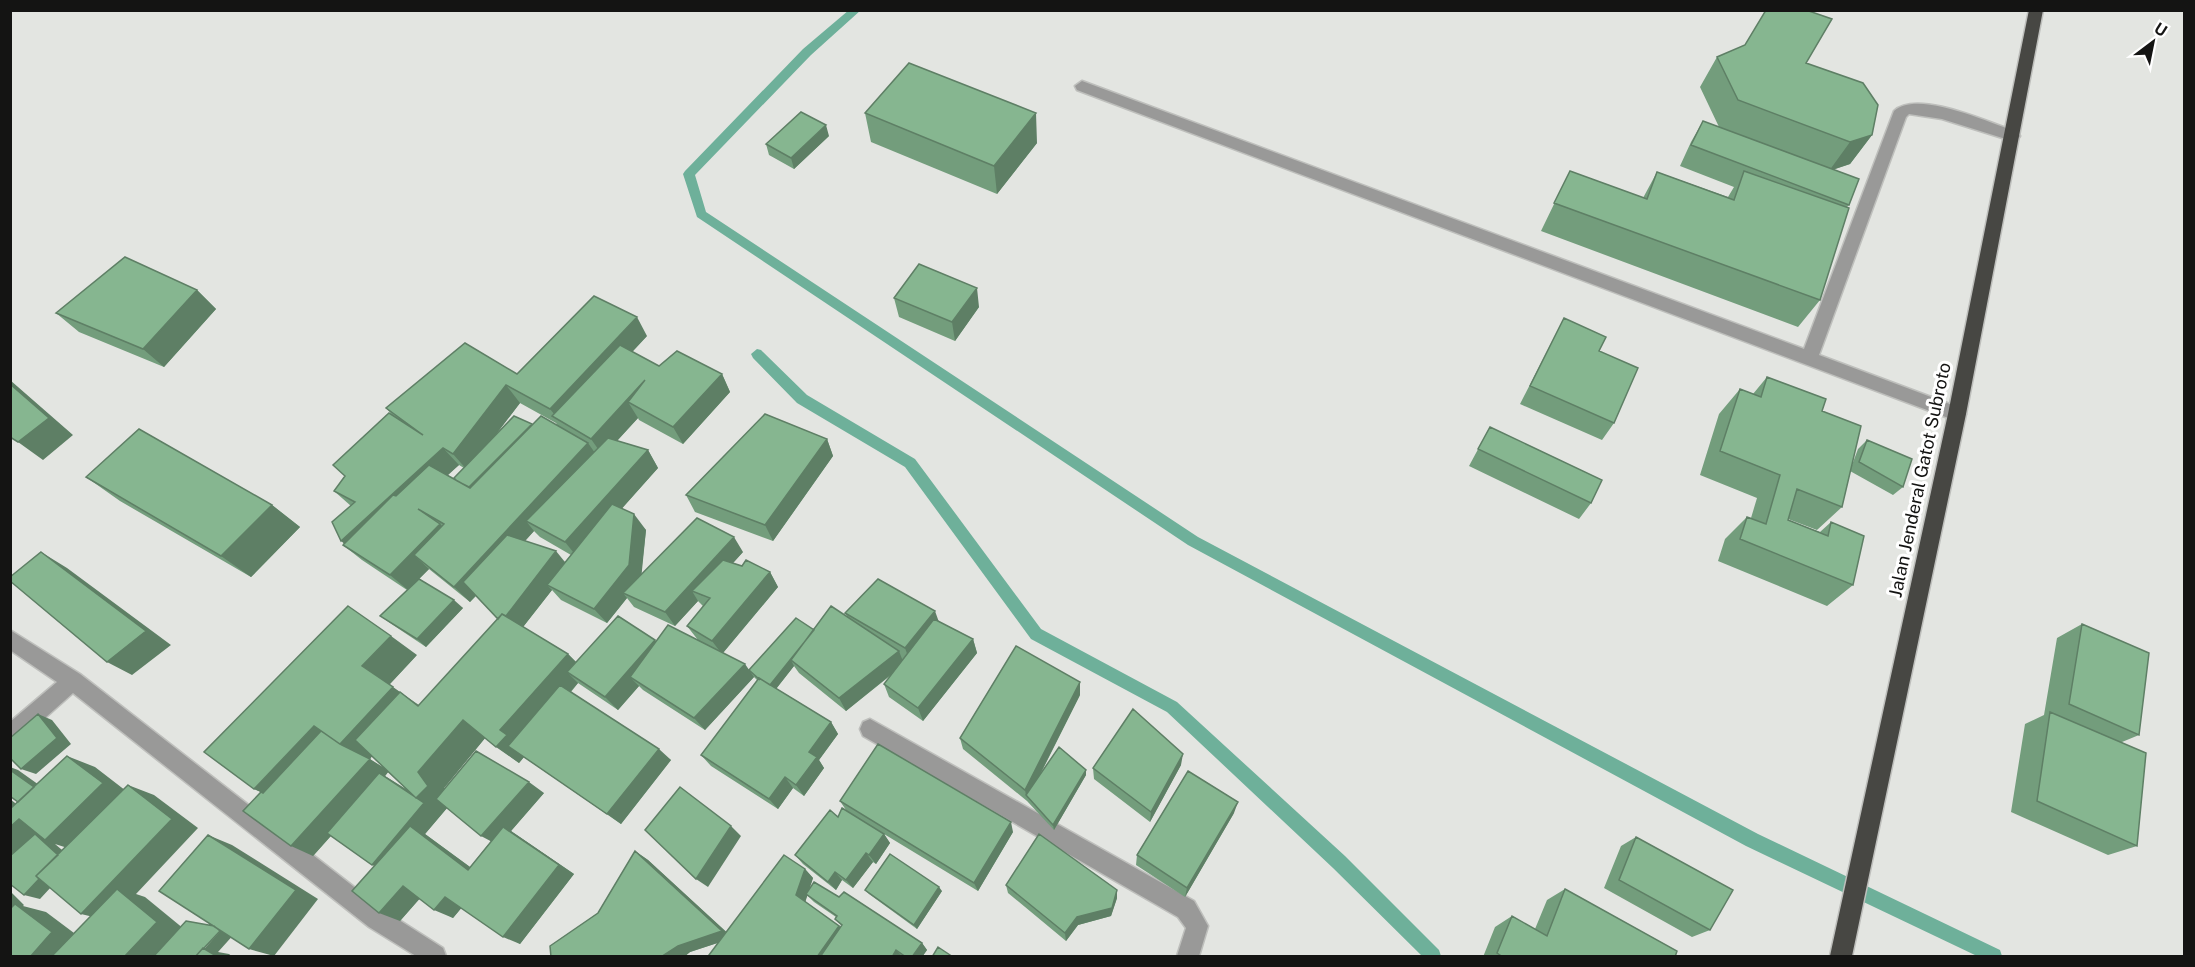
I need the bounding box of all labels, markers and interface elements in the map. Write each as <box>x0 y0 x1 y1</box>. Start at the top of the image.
north arrow <box>2123 12 2183 72</box>
text: U <box>2151 19 2171 41</box>
street label: Jalan Jenderal Gatot Subroto <box>1884 361 1955 599</box>

